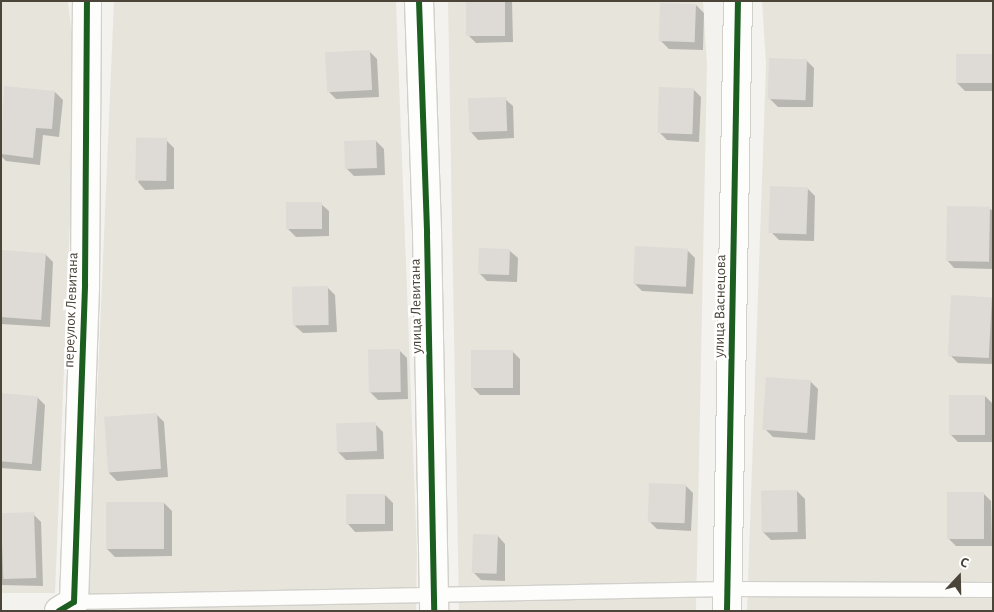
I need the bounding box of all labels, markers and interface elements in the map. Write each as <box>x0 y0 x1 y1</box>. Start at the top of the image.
street label: переулок Левитана <box>60 252 82 368</box>
street label: улица Васнецова <box>710 254 730 358</box>
street label: улица Левитана <box>406 258 426 354</box>
north arrow <box>934 552 984 602</box>
text: С <box>958 555 971 571</box>

